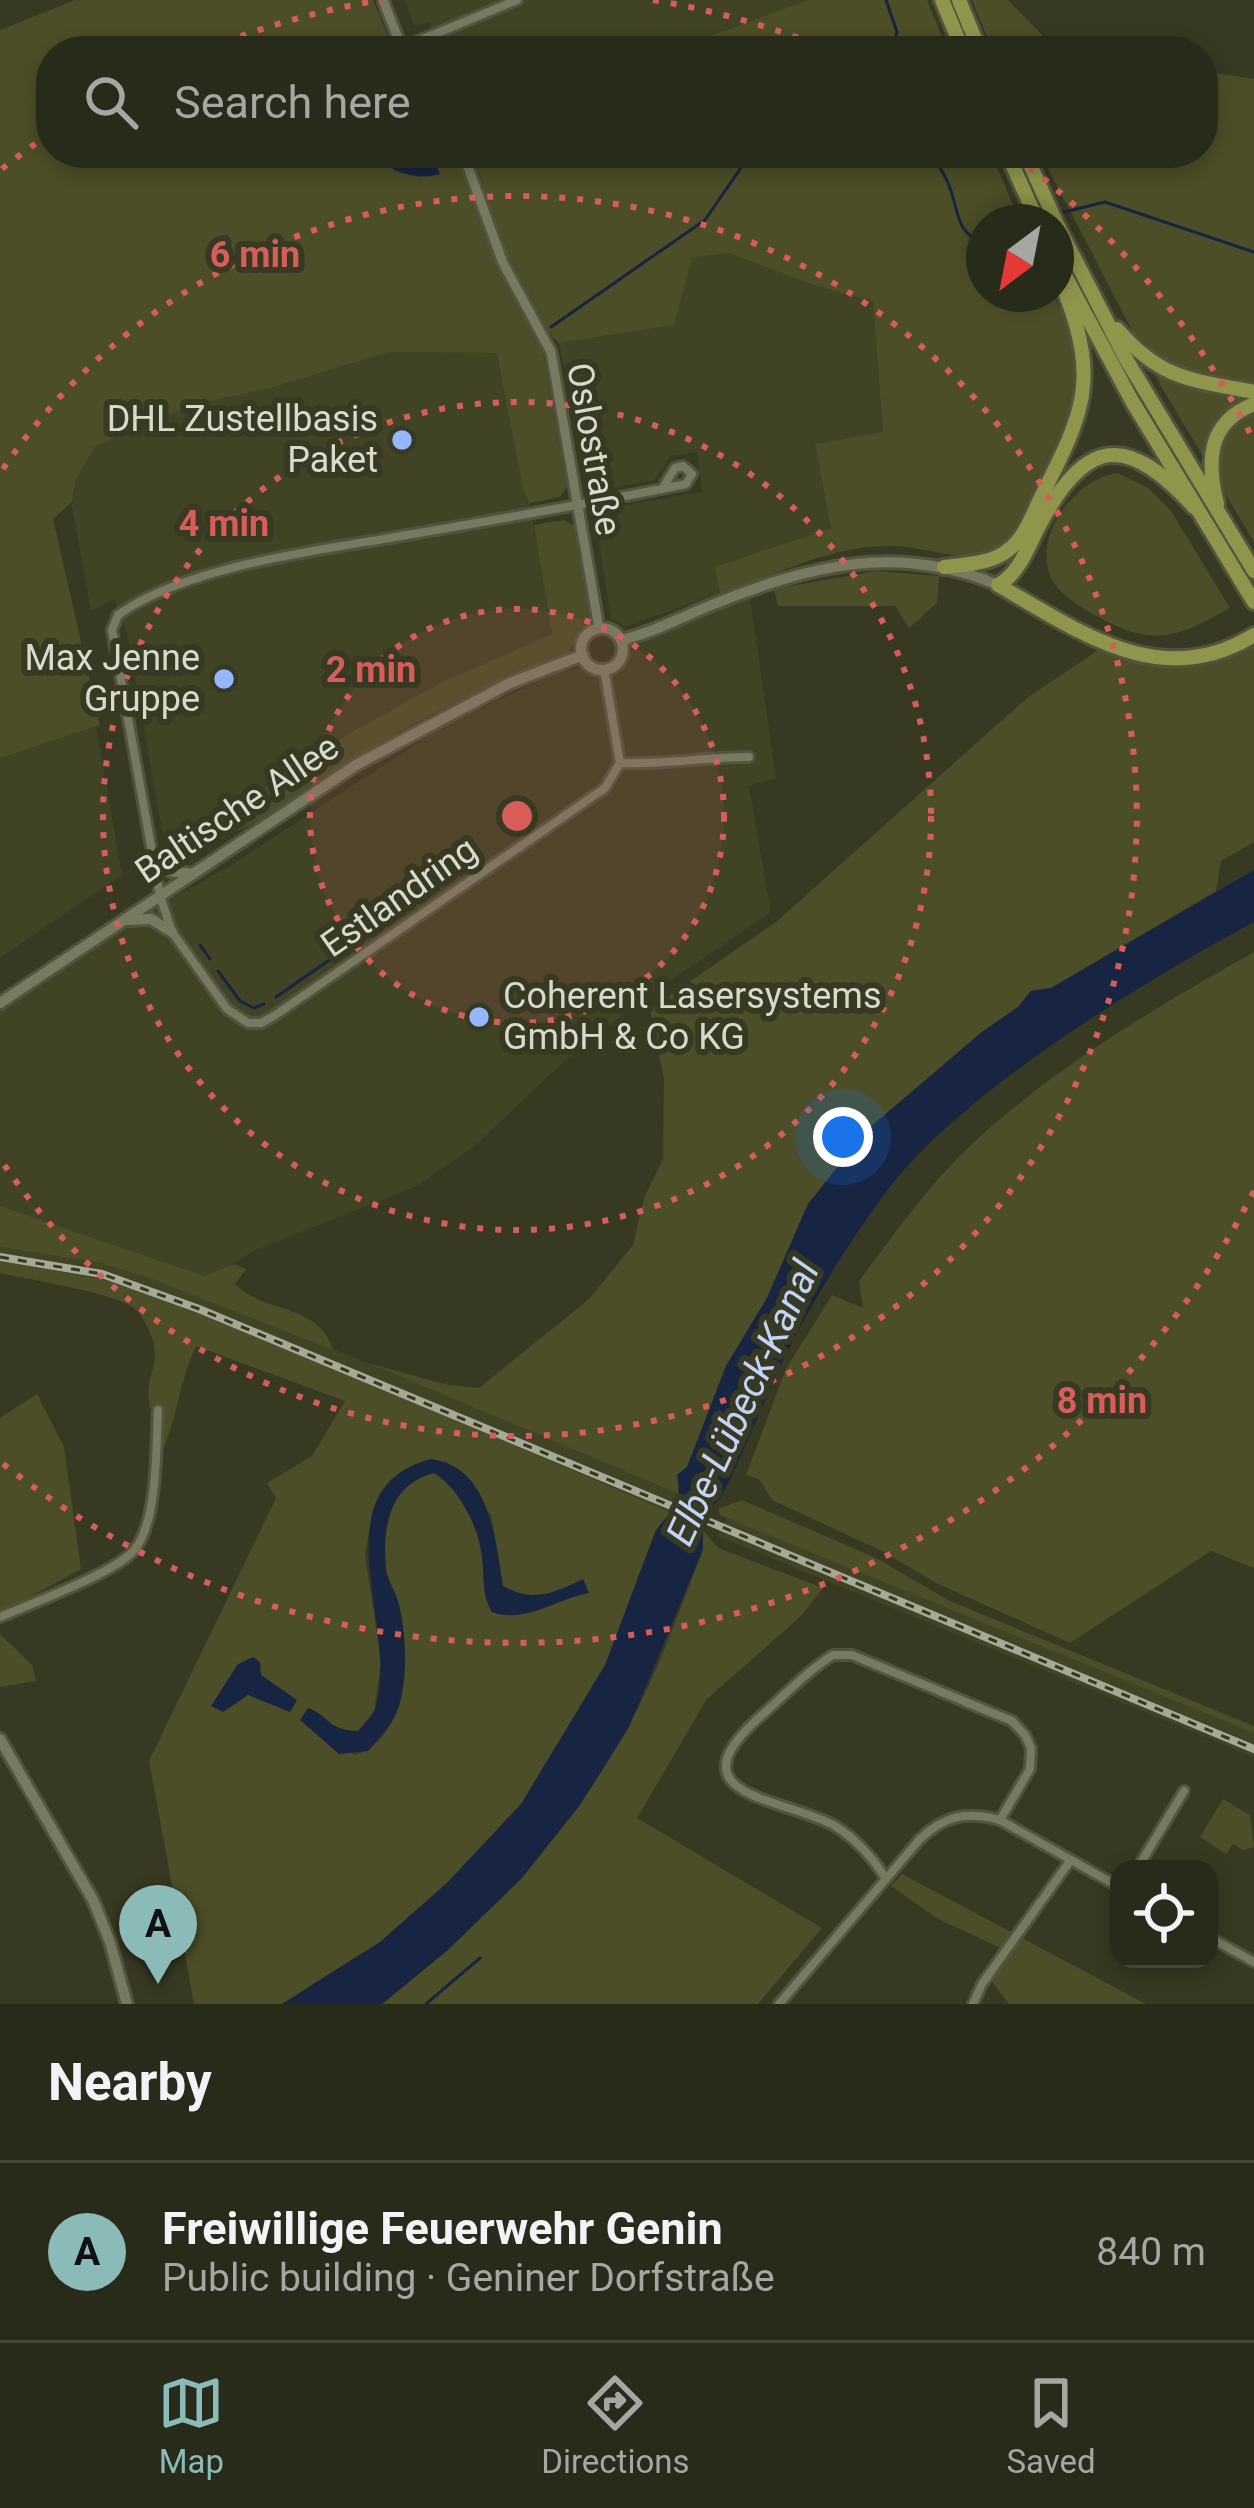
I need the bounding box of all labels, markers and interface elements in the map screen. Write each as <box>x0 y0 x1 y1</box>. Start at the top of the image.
search box <box>36 36 1218 168</box>
icon: search <box>78 69 144 135</box>
text: Search here <box>174 76 411 129</box>
north arrow <box>966 204 1074 312</box>
text: 6 min <box>210 234 300 276</box>
street label: Oslostraße <box>558 359 630 539</box>
place label: DHL Zustellbasis Paket <box>107 398 378 481</box>
marker: DHL Zustellbasis Paket <box>389 427 415 453</box>
text: 4 min <box>179 503 269 545</box>
place label: Max Jenne Gruppe <box>24 637 200 720</box>
text: 2 min <box>326 649 416 691</box>
marker: Max Jenne Gruppe <box>211 666 237 692</box>
street label: Baltische Allee <box>128 726 346 892</box>
centre of rings <box>496 795 538 837</box>
street label: Estlandring <box>313 828 485 966</box>
place label: Coherent Lasersystems GmbH & Co KG <box>503 975 881 1058</box>
marker: Coherent Lasersystems GmbH & Co KG <box>466 1004 492 1030</box>
your location <box>813 1107 873 1167</box>
water label: Elbe-Lübeck-Kanal <box>657 1253 829 1553</box>
text: 8 min <box>1057 1380 1147 1422</box>
map controls <box>1110 1860 1218 1968</box>
button: locate <box>1110 1860 1218 1968</box>
pin: A <box>119 1885 197 1984</box>
text: Nearby <box>48 2053 212 2112</box>
text: Freiwillige Feuerwehr Genin <box>162 2202 723 2255</box>
text: A <box>74 2229 100 2275</box>
text: 840 m <box>1096 2229 1206 2275</box>
text: Public building · Geniner Dorfstraße <box>162 2255 775 2301</box>
tab: Map <box>158 2370 224 2481</box>
tab: Directions <box>541 2370 690 2481</box>
tab: Saved <box>1006 2370 1096 2481</box>

